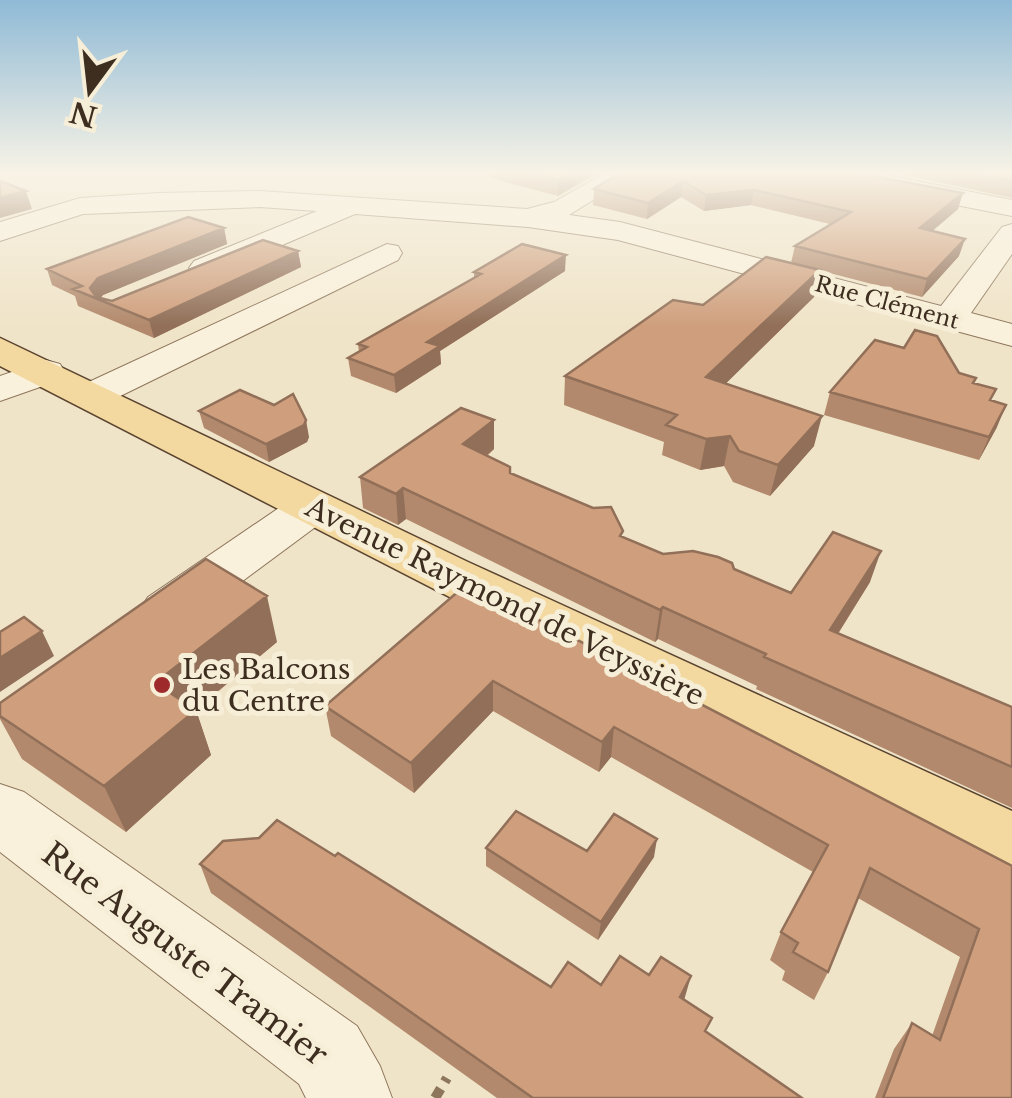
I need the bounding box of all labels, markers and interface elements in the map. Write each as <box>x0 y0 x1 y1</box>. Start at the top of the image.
north arrow <box>40 40 140 140</box>
text: N <box>66 93 101 134</box>
street label: Rue Clément <box>812 270 963 335</box>
street label: Avenue Raymond de Veyssière <box>299 489 710 713</box>
place label: Les Balcons du Centre <box>182 652 351 719</box>
marker: Les Balcons du Centre <box>151 674 173 696</box>
street label: Rue Auguste Tramier <box>34 833 336 1075</box>

